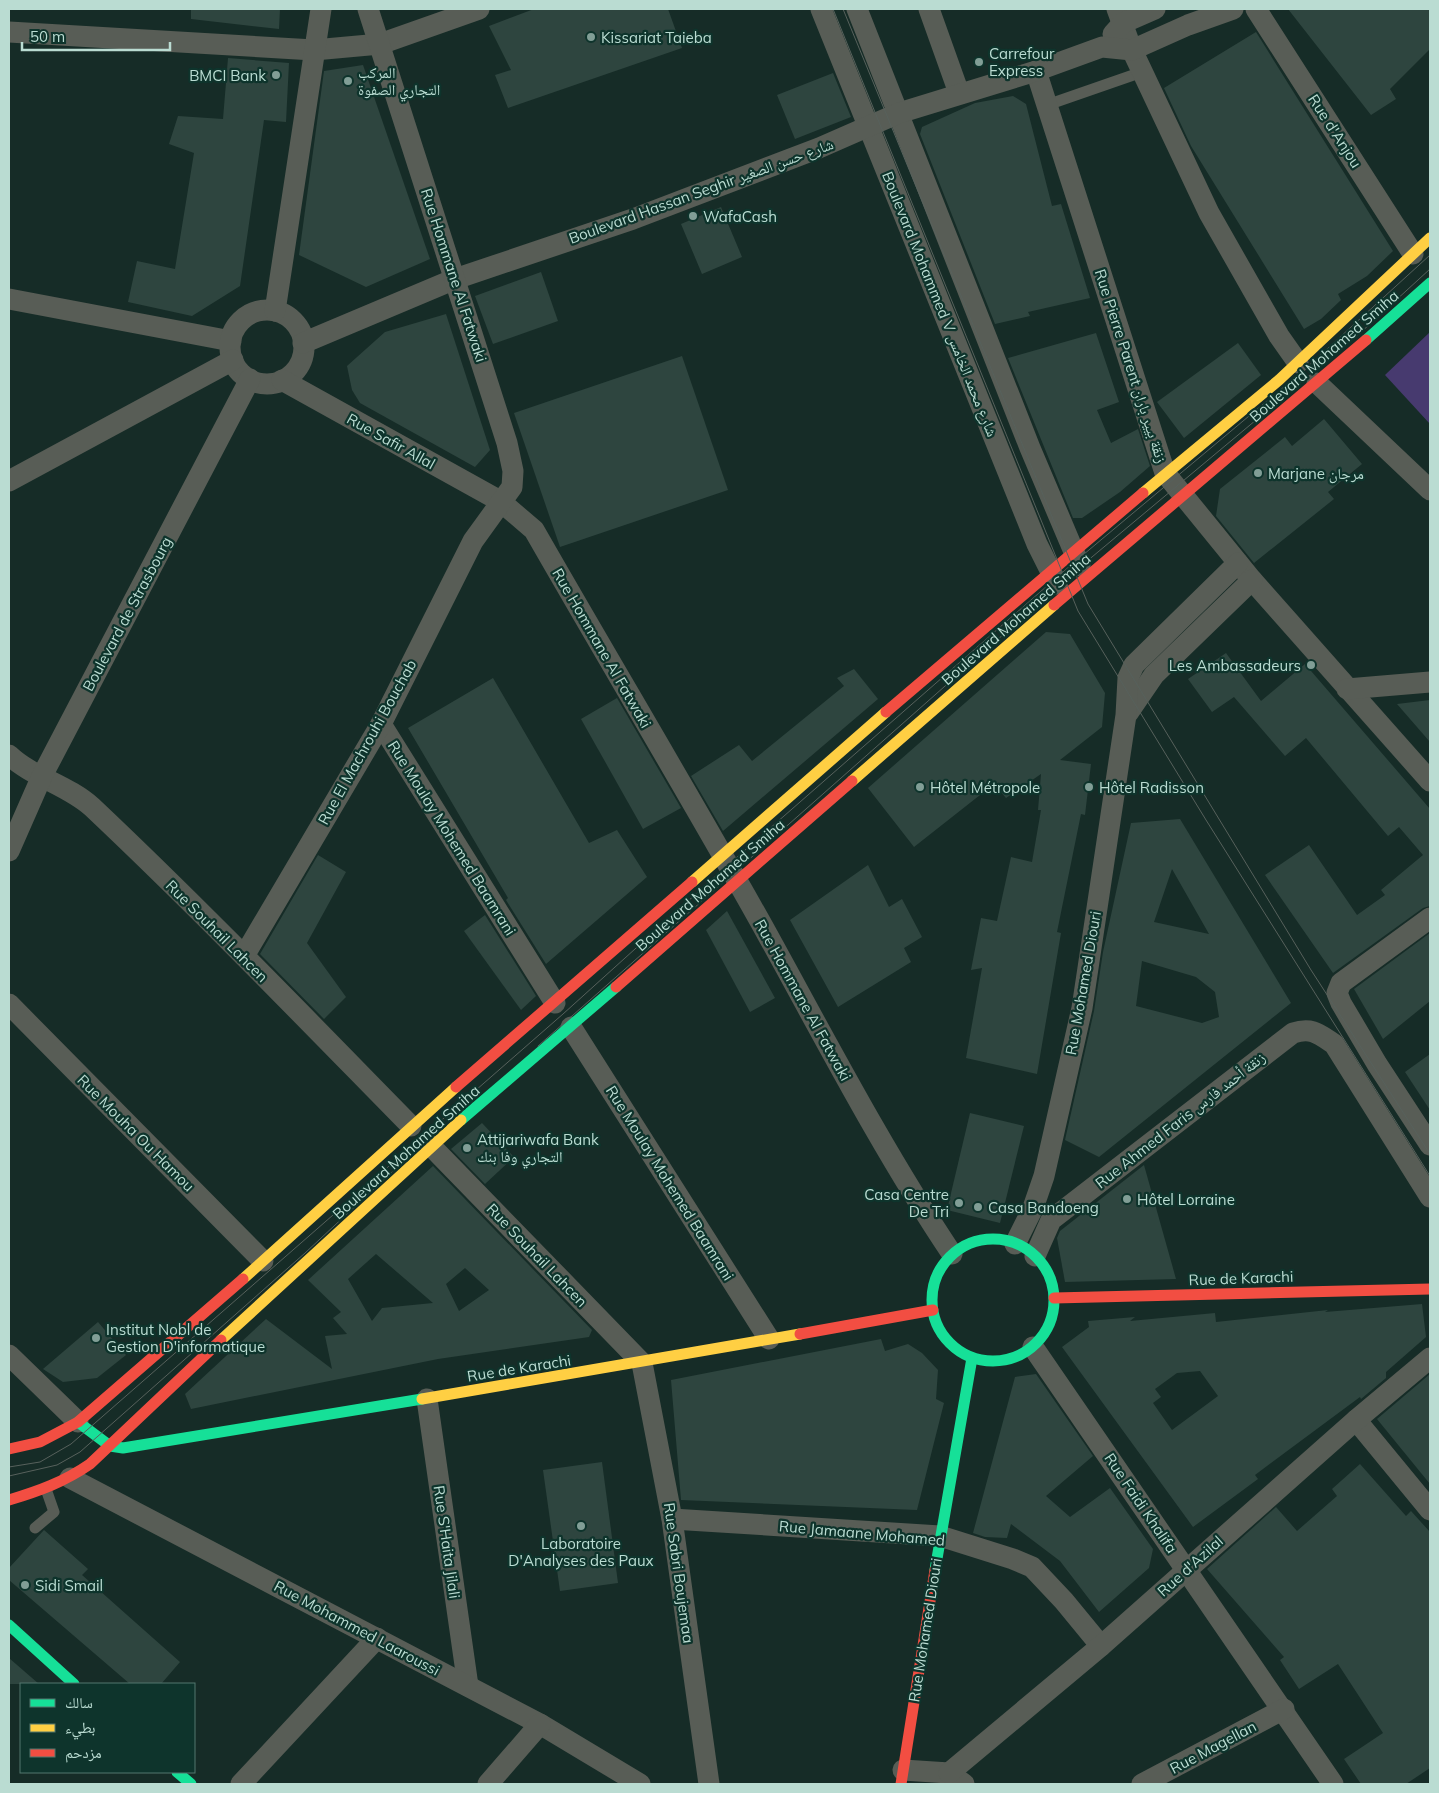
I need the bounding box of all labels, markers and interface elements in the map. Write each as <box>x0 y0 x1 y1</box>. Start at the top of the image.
scale bar <box>22 20 170 52</box>
text: 50 m <box>30 27 65 46</box>
place label: Kissariat Taieba <box>601 28 712 47</box>
marker: Kissariat Taieba <box>585 31 597 43</box>
place label: Carrefour Express <box>989 44 1055 80</box>
marker: Carrefour Express <box>973 56 985 68</box>
place label: المركب التجاري الصفوة <box>358 63 440 101</box>
place label: BMCI Bank <box>189 66 266 85</box>
marker: BMCI Bank <box>270 69 282 81</box>
marker: المركب التجاري الصفوة <box>342 75 354 87</box>
street label: Rue d'Anjou <box>1304 91 1366 171</box>
street label: Boulevard Hassan Seghir شارع حسن الصغير <box>566 134 836 249</box>
street label: Boulevard Mohammed V شارع محمد الخامس <box>877 169 1002 440</box>
street label: Rue Hommane Al Fatwaki <box>417 186 491 364</box>
place label: WafaCash <box>703 207 777 226</box>
marker: WafaCash <box>687 210 699 222</box>
street label: Rue Pierre Parent زنقة بيير باران <box>1090 267 1171 466</box>
street label: Boulevard Mohamed Smiha <box>1246 286 1402 426</box>
street label: Rue Safir Allal <box>343 409 439 473</box>
place label: Marjane مرجان <box>1268 464 1364 484</box>
marker: Marjane مرجان <box>1252 467 1264 479</box>
street label: Boulevard de Strasbourg <box>78 534 176 694</box>
street label: Boulevard Mohamed Smiha <box>938 549 1094 689</box>
street label: Rue Hommane Al Fatwaki <box>548 565 656 731</box>
street label: Rue El Machrouhi Bouchab <box>314 656 420 828</box>
place label: Les Ambassadeurs <box>1169 656 1301 675</box>
marker: Les Ambassadeurs <box>1305 659 1317 671</box>
street label: Rue Moulay Mohemed Baamrani <box>384 737 520 939</box>
place label: Hôtel Métropole <box>930 778 1040 797</box>
place label: Hôtel Radisson <box>1099 778 1204 797</box>
marker: Hôtel Métropole <box>914 781 926 793</box>
marker: Hôtel Radisson <box>1083 781 1095 793</box>
street label: Boulevard Mohamed Smiha <box>632 815 788 955</box>
street label: Rue Souhail Lahcen <box>162 876 272 986</box>
street label: Rue Mohamed Diouri <box>1061 910 1105 1056</box>
street label: Rue Hommane Al Fatwaki <box>751 916 855 1084</box>
street label: Rue Ahmed Faris زنقة أحمد فارس <box>1091 1048 1270 1193</box>
street label: Rue Mouha Ou Hamou <box>73 1070 199 1196</box>
street label: Boulevard Mohamed Smiha <box>328 1081 484 1223</box>
street label: Rue Moulay Mohemed Baamrani <box>602 1082 738 1284</box>
place label: Attijariwafa Bank التجاري وفا بنك <box>477 1130 599 1168</box>
marker: Attijariwafa Bank التجاري وفا بنك <box>461 1142 473 1154</box>
place label: Casa Centre De Tri <box>864 1185 949 1221</box>
place label: Hôtel Lorraine <box>1137 1190 1235 1209</box>
marker: Hôtel Lorraine <box>1121 1193 1133 1205</box>
marker: Casa Centre De Tri <box>953 1197 965 1209</box>
place label: Casa Bandoeng <box>988 1198 1099 1217</box>
street label: Rue Souhail Lahcen <box>483 1199 591 1311</box>
marker: Casa Bandoeng <box>972 1201 984 1213</box>
street label: Rue de Karachi <box>1188 1267 1294 1289</box>
place label: Institut Nobl de Gestion D'informatique <box>106 1320 265 1356</box>
marker: Institut Nobl de Gestion D'informatique <box>90 1332 102 1344</box>
street label: Rue de Karachi <box>466 1350 572 1386</box>
street label: Rue Faidi Khalifa <box>1100 1449 1182 1557</box>
street label: Rue S'Haita Jilali <box>430 1484 464 1600</box>
street label: Rue Sabri Boujemaa <box>660 1502 698 1644</box>
street label: Rue Jamaane Mohamed <box>778 1516 946 1550</box>
marker: Laboratoire D'Analyses des Paux <box>575 1520 587 1532</box>
street label: Rue d'Azilal <box>1153 1532 1227 1600</box>
place label: Laboratoire D'Analyses des Paux <box>508 1534 654 1570</box>
street label: Rue Mohamed Diouri <box>904 1557 946 1703</box>
place label: Sidi Smail <box>35 1576 103 1595</box>
street label: Rue Mohammed Laaroussi <box>271 1576 443 1680</box>
marker: Sidi Smail <box>19 1579 31 1591</box>
legend <box>20 1683 195 1773</box>
text: سالك <box>65 1693 93 1712</box>
street label: Rue Magellan <box>1167 1716 1259 1778</box>
text: بطيء <box>65 1718 95 1740</box>
text: مزدحم <box>65 1743 102 1763</box>

